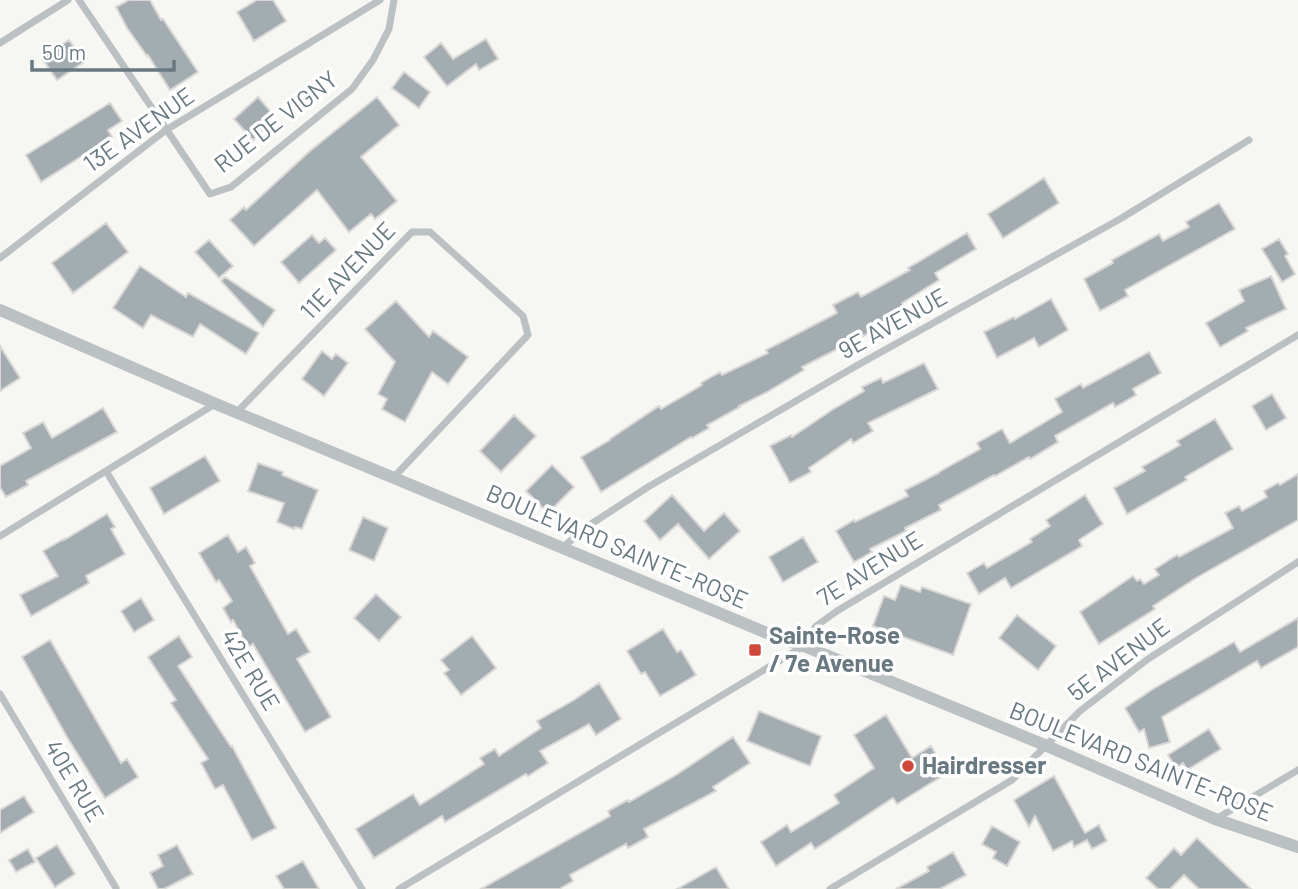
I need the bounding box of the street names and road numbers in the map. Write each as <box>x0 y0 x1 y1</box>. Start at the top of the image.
street label: RUE DE VIGNY <box>208 64 343 178</box>
street label: 13E AVENUE <box>77 80 199 177</box>
street label: 11E AVENUE <box>293 215 401 325</box>
street label: 9E AVENUE <box>833 281 952 364</box>
street label: BOULEVARD SAINTE-ROSE <box>482 477 753 614</box>
street label: 7E AVENUE <box>811 524 927 611</box>
street label: 5E AVENUE <box>1062 611 1175 706</box>
street label: 42E RUE <box>216 623 287 715</box>
street label: BOULEVARD SAINTE-ROSE <box>1006 694 1278 827</box>
street label: 40E RUE <box>39 734 111 827</box>

